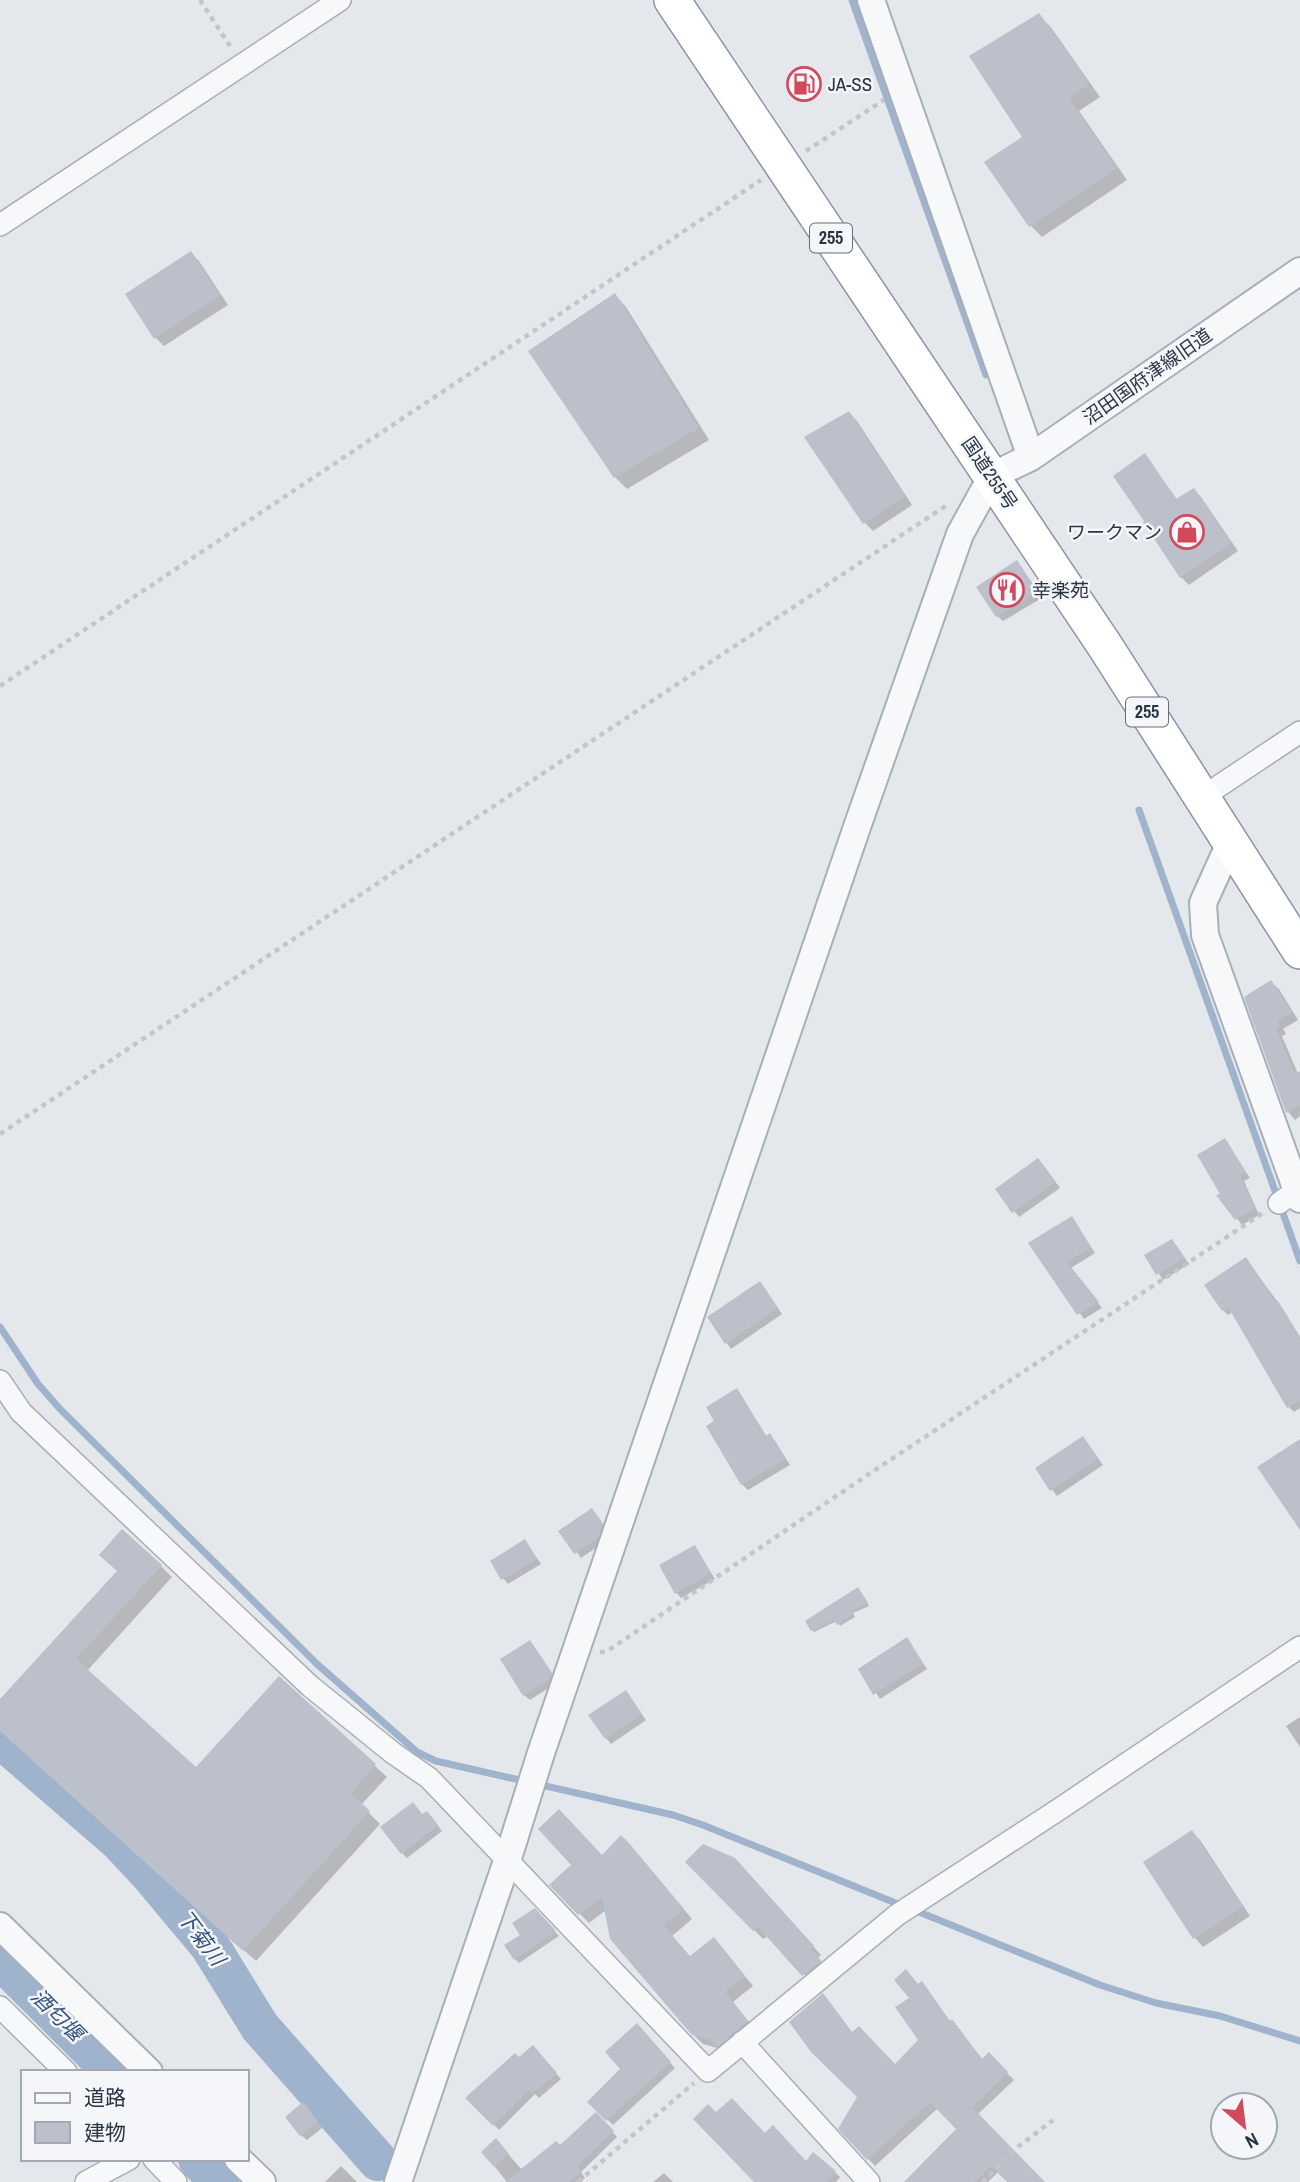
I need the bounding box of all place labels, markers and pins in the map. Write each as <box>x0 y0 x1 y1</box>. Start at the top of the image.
fuel station icon: JA-SS <box>785 65 823 103</box>
place label: JA-SS <box>828 71 872 97</box>
shop icon: ワークマン <box>1168 513 1206 551</box>
place label: ワークマン <box>1067 519 1162 545</box>
restaurant icon: 幸楽苑 <box>988 571 1026 609</box>
place label: 幸楽苑 <box>1032 577 1089 603</box>

